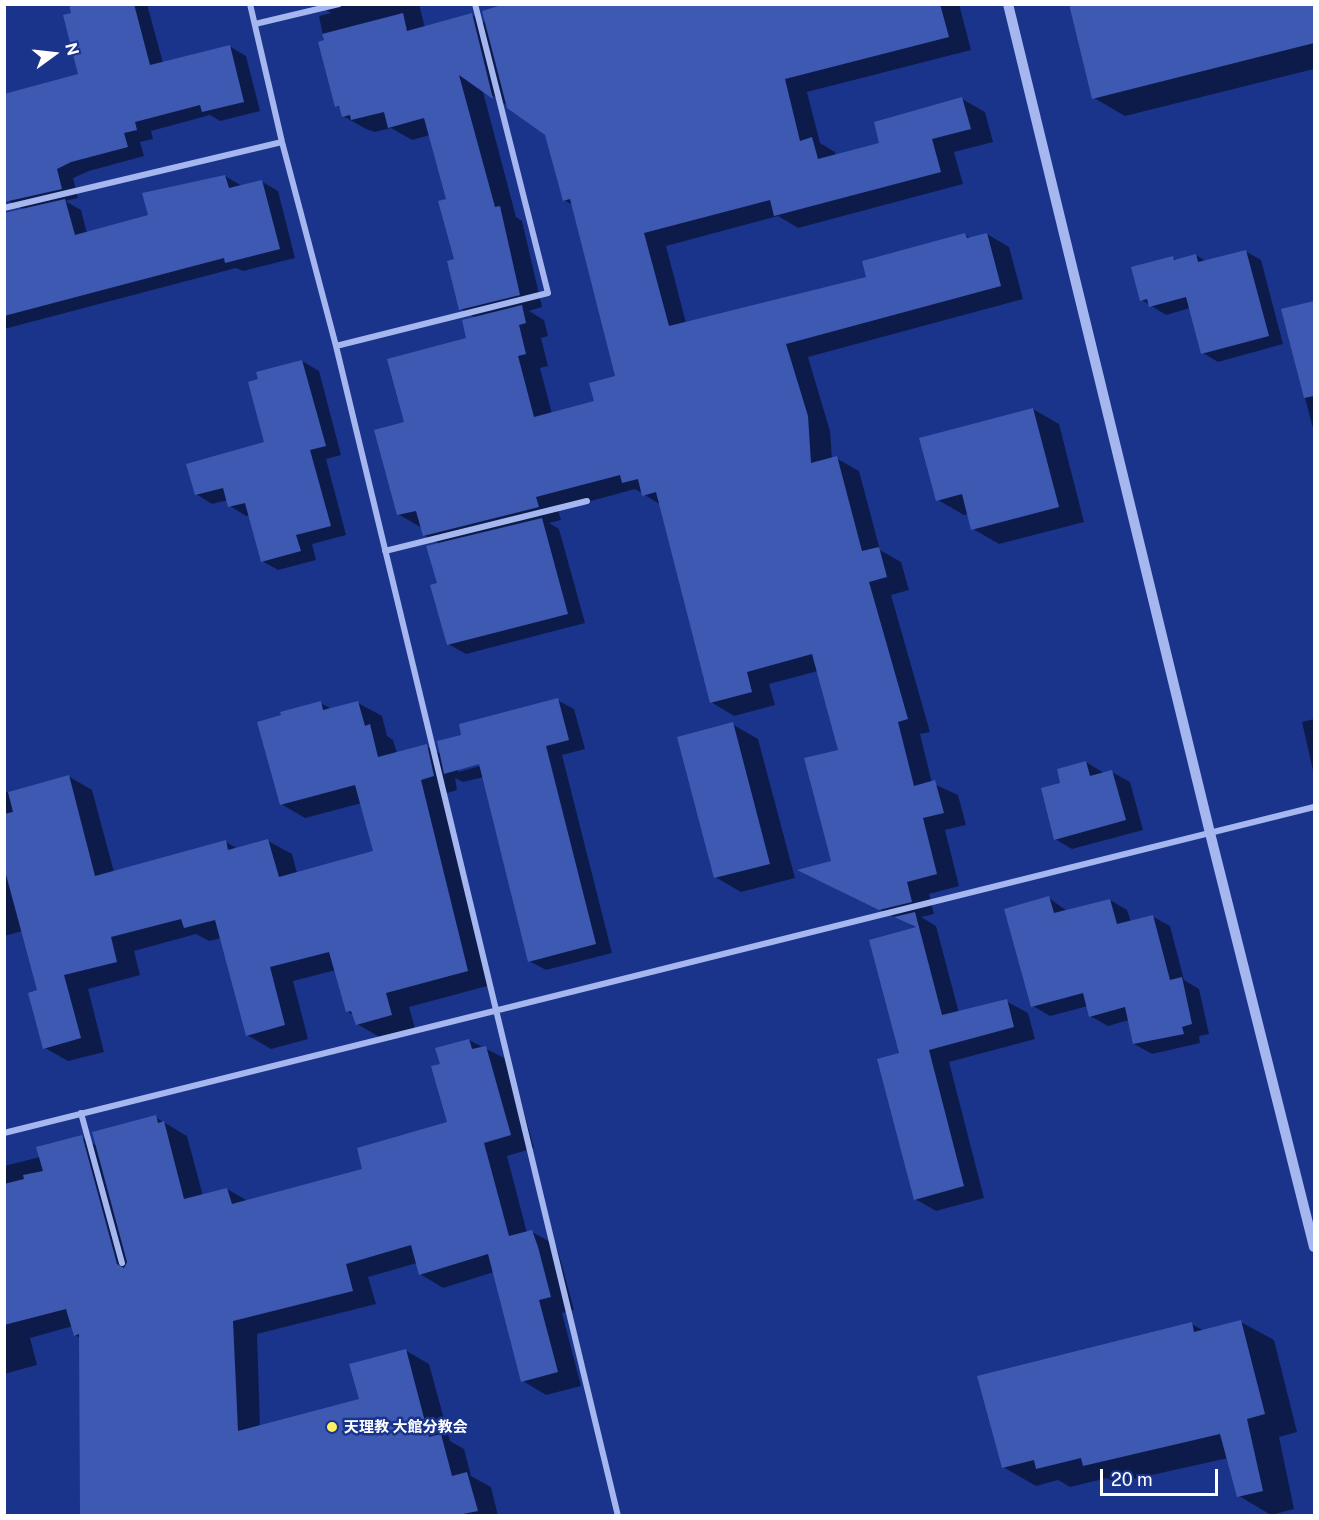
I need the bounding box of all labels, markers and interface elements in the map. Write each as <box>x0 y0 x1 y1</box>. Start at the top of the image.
north arrow <box>24 24 84 84</box>
text: N <box>61 41 83 58</box>
place label: 天理教 大館分教会 <box>344 1418 467 1436</box>
marker: 天理教 大館分教会 <box>325 1420 339 1434</box>
scale bar <box>1103 1457 1222 1495</box>
text: 20 m <box>1111 1469 1153 1490</box>

